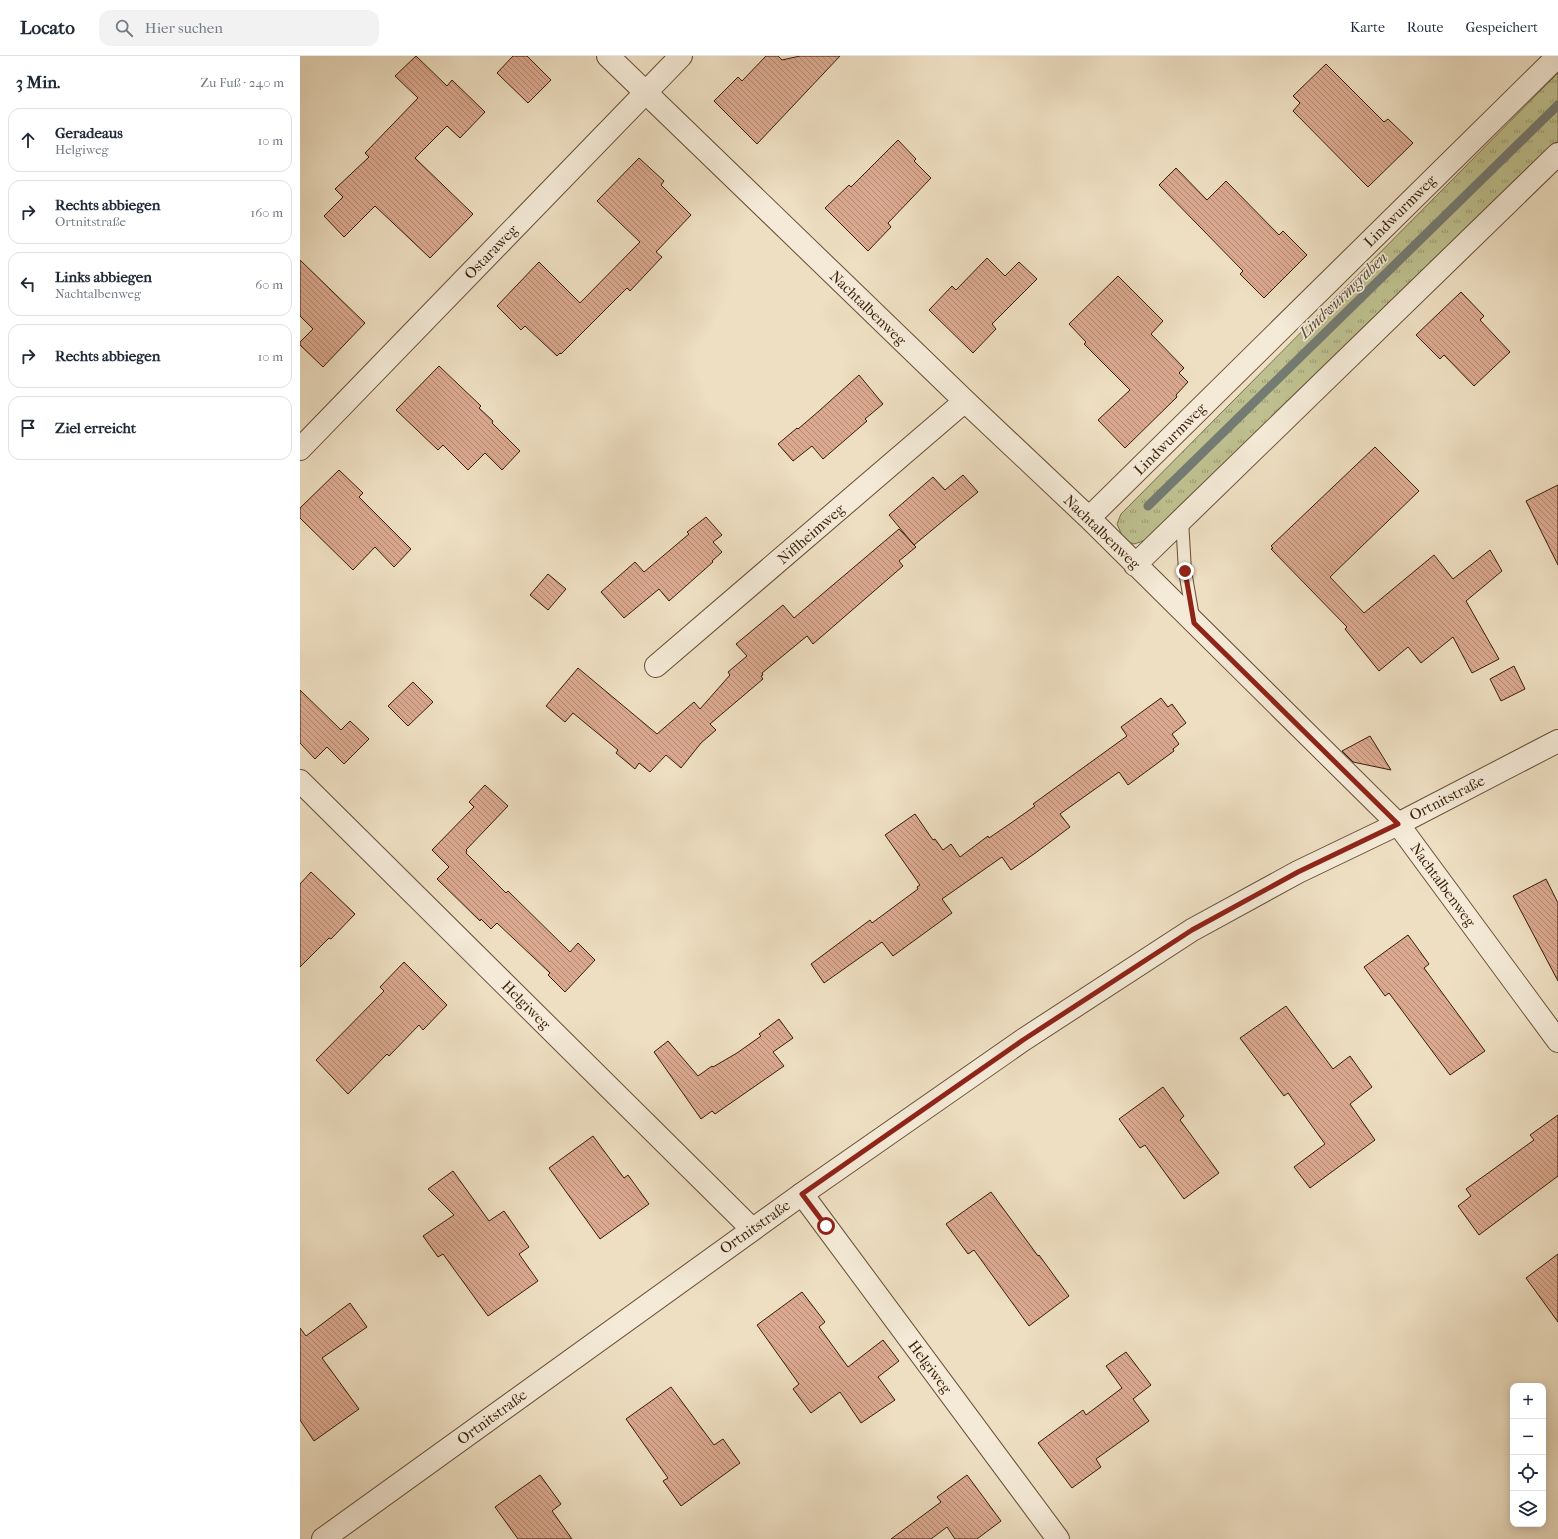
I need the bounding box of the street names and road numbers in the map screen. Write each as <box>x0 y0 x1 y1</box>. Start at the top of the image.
street label: Lindwurmweg <box>1360 170 1441 251</box>
street label: Ostaraweg <box>461 220 522 283</box>
street label: Nachtalbenweg <box>826 267 911 350</box>
street label: Lindwurmweg <box>1130 398 1211 479</box>
street label: Nachtalbenweg <box>1060 491 1145 574</box>
street label: Niflheimweg <box>774 499 849 568</box>
street label: Ortnitstraße <box>1406 771 1488 825</box>
street label: Nachtalbenweg <box>1407 840 1480 931</box>
street label: Helgiweg <box>498 977 555 1034</box>
street label: Ortnitstraße <box>716 1196 794 1258</box>
street label: Helgiweg <box>904 1337 956 1398</box>
street label: Ortnitstraße <box>454 1385 531 1448</box>

